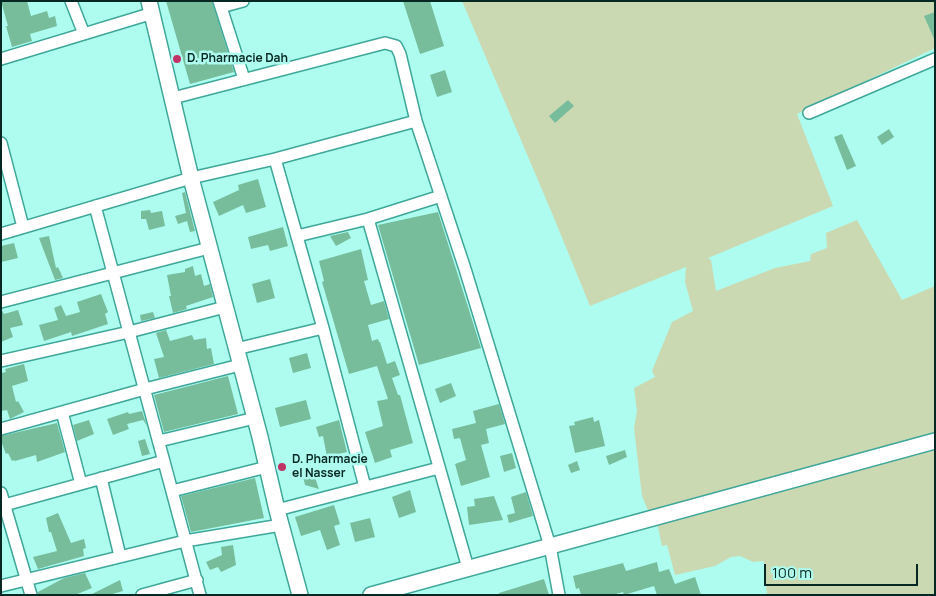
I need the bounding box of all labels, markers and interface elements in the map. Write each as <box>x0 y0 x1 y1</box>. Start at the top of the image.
place label: D. Pharmacie Dah <box>187 52 288 66</box>
marker: D. Pharmacie Dah <box>171 53 183 65</box>
place label: D. Pharmacie el Nasser <box>292 453 368 481</box>
marker: D. Pharmacie el Nasser <box>276 461 288 473</box>
scale bar <box>766 554 920 586</box>
text: 100 m <box>772 562 812 583</box>

